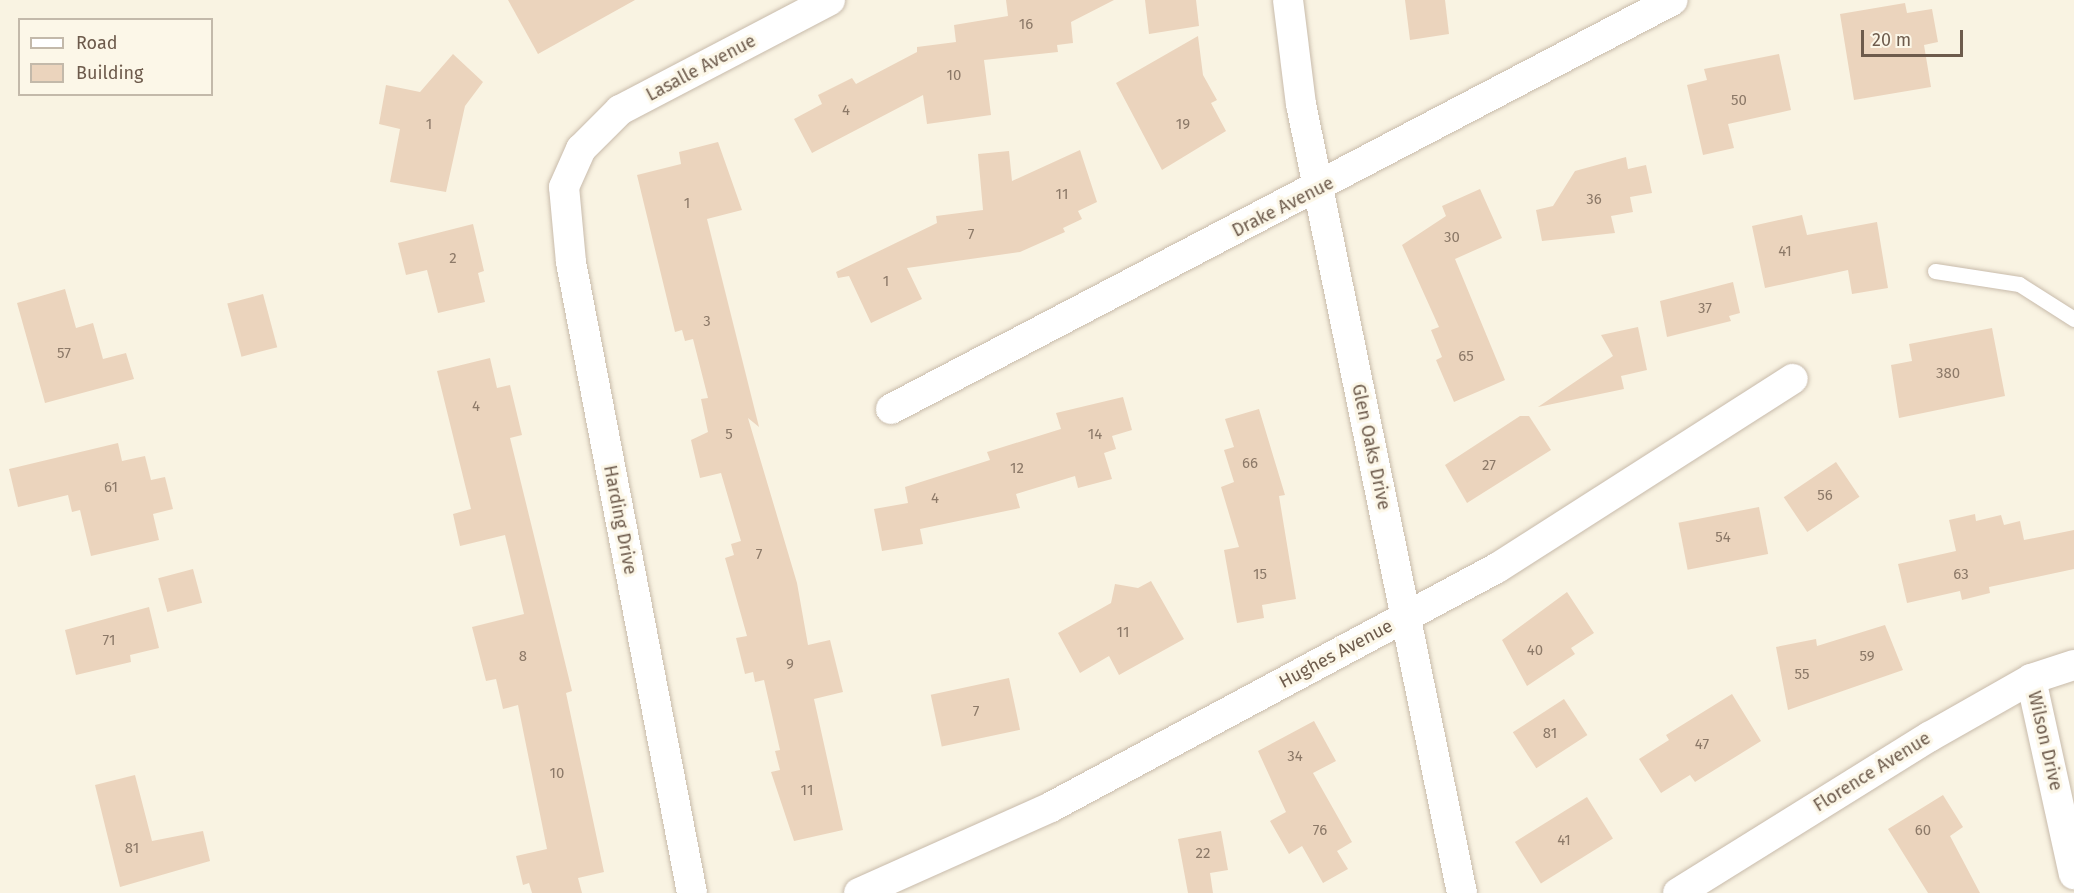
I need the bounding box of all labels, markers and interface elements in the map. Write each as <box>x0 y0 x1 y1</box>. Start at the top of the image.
house number: 16 <box>1019 16 1033 34</box>
legend <box>18 18 213 96</box>
scale bar <box>1864 18 1966 56</box>
text: 20 m <box>1872 29 1911 51</box>
street label: Lasalle Avenue <box>643 30 759 106</box>
text: Road <box>76 32 118 54</box>
text: Building <box>76 62 143 84</box>
house number: 10 <box>947 67 961 85</box>
house number: 50 <box>1731 92 1747 110</box>
house number: 4 <box>842 102 850 120</box>
house number: 1 <box>426 116 432 134</box>
house number: 19 <box>1176 116 1190 134</box>
street label: Drake Avenue <box>1229 172 1337 242</box>
house number: 11 <box>1056 186 1068 204</box>
house number: 36 <box>1586 191 1602 209</box>
house number: 1 <box>684 195 690 213</box>
house number: 7 <box>968 226 974 244</box>
house number: 30 <box>1444 229 1460 247</box>
house number: 41 <box>1778 243 1792 261</box>
house number: 2 <box>449 250 457 268</box>
house number: 1 <box>883 273 889 291</box>
house number: 37 <box>1698 300 1712 318</box>
house number: 3 <box>703 313 711 331</box>
house number: 57 <box>57 345 71 363</box>
house number: 65 <box>1458 348 1474 366</box>
house number: 380 <box>1936 365 1960 383</box>
street label: Glen Oaks Drive <box>1347 382 1395 512</box>
house number: 4 <box>472 398 480 416</box>
house number: 5 <box>725 426 733 444</box>
house number: 14 <box>1088 426 1102 444</box>
house number: 66 <box>1242 455 1258 473</box>
house number: 27 <box>1482 457 1496 475</box>
house number: 12 <box>1010 460 1024 478</box>
street label: Harding Drive <box>599 463 641 577</box>
house number: 61 <box>104 479 118 497</box>
house number: 56 <box>1817 487 1833 505</box>
house number: 4 <box>931 490 939 508</box>
house number: 54 <box>1715 529 1731 547</box>
house number: 7 <box>756 546 762 564</box>
house number: 15 <box>1253 566 1267 584</box>
house number: 63 <box>1953 566 1969 584</box>
street label: Hughes Avenue <box>1276 615 1396 693</box>
house number: 11 <box>1117 624 1129 642</box>
house number: 71 <box>103 632 115 650</box>
house number: 40 <box>1527 642 1543 660</box>
house number: 8 <box>519 648 527 666</box>
house number: 59 <box>1859 648 1875 666</box>
house number: 9 <box>786 656 794 674</box>
house number: 55 <box>1795 666 1809 684</box>
street label: Wilson Drive <box>2023 689 2067 793</box>
house number: 7 <box>973 703 979 721</box>
house number: 81 <box>1543 725 1557 743</box>
street label: Florence Avenue <box>1810 727 1934 817</box>
house number: 47 <box>1695 736 1709 754</box>
house number: 34 <box>1287 748 1303 766</box>
house number: 10 <box>550 765 564 783</box>
house number: 11 <box>801 782 813 800</box>
house number: 76 <box>1313 822 1327 840</box>
house number: 60 <box>1915 822 1931 840</box>
house number: 41 <box>1557 832 1571 850</box>
house number: 81 <box>125 840 139 858</box>
house number: 22 <box>1196 845 1210 863</box>

